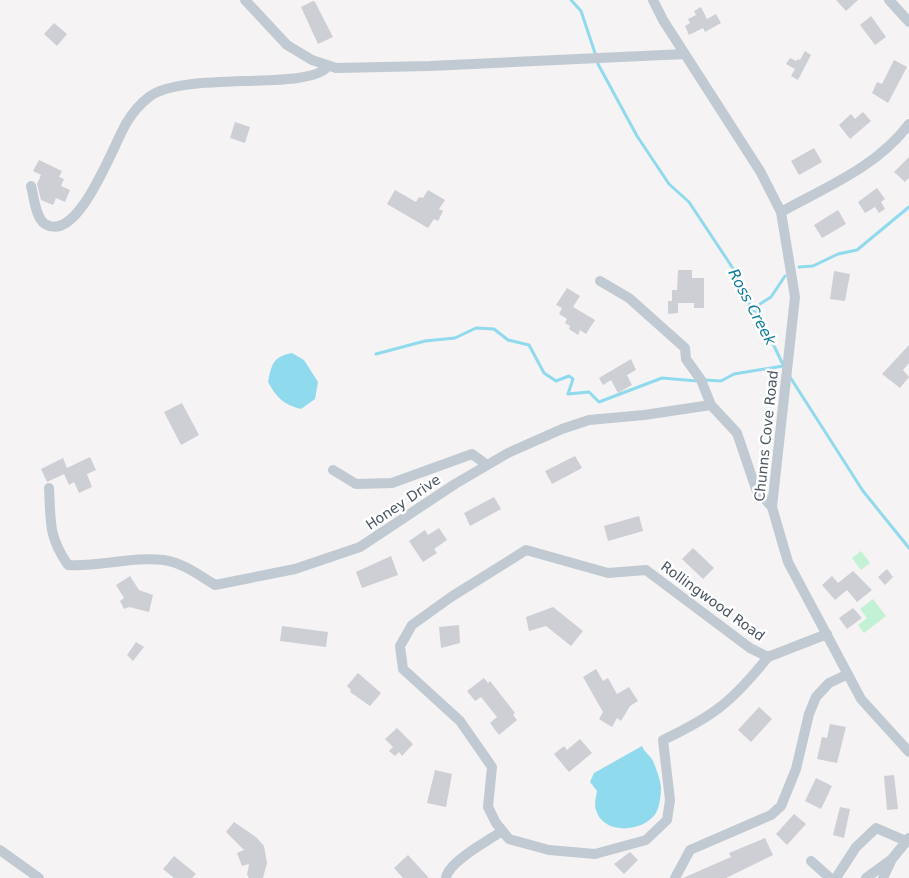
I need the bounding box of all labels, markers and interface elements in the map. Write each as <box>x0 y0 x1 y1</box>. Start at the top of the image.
water label: Ross Creek <box>724 266 780 349</box>
street label: Chunns Cove Road <box>751 370 781 502</box>
street label: Honey Drive <box>363 471 443 533</box>
street label: Rollingwood Road <box>658 558 768 644</box>

